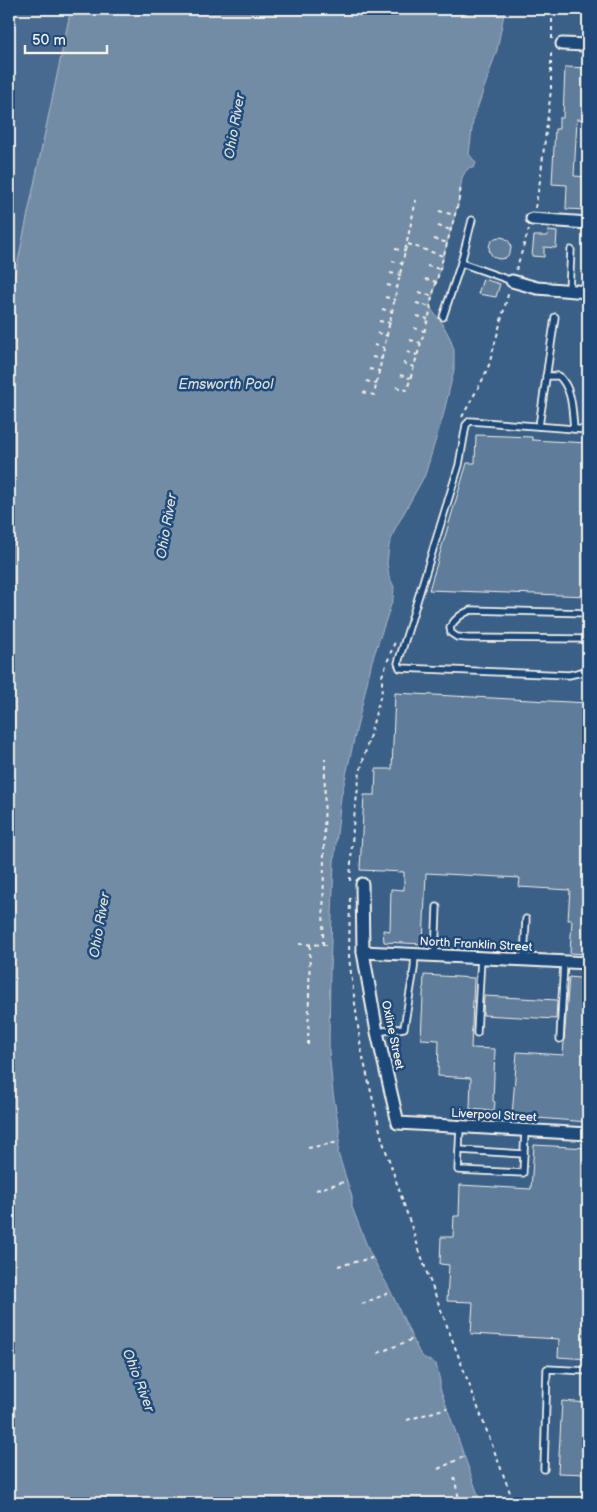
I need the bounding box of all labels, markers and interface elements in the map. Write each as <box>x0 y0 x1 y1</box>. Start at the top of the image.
scale bar <box>25 22 108 54</box>
text: 50 m <box>32 31 66 50</box>
water label: Ohio River <box>220 91 249 160</box>
water label: Emsworth Pool <box>179 376 274 393</box>
water label: Ohio River <box>152 491 181 560</box>
water label: Ohio River <box>85 890 114 959</box>
street label: North Franklin Street <box>419 934 533 955</box>
street label: Oxline Street <box>378 999 407 1071</box>
street label: Liverpool Street <box>451 1106 537 1125</box>
water label: Ohio River <box>119 1346 159 1415</box>

